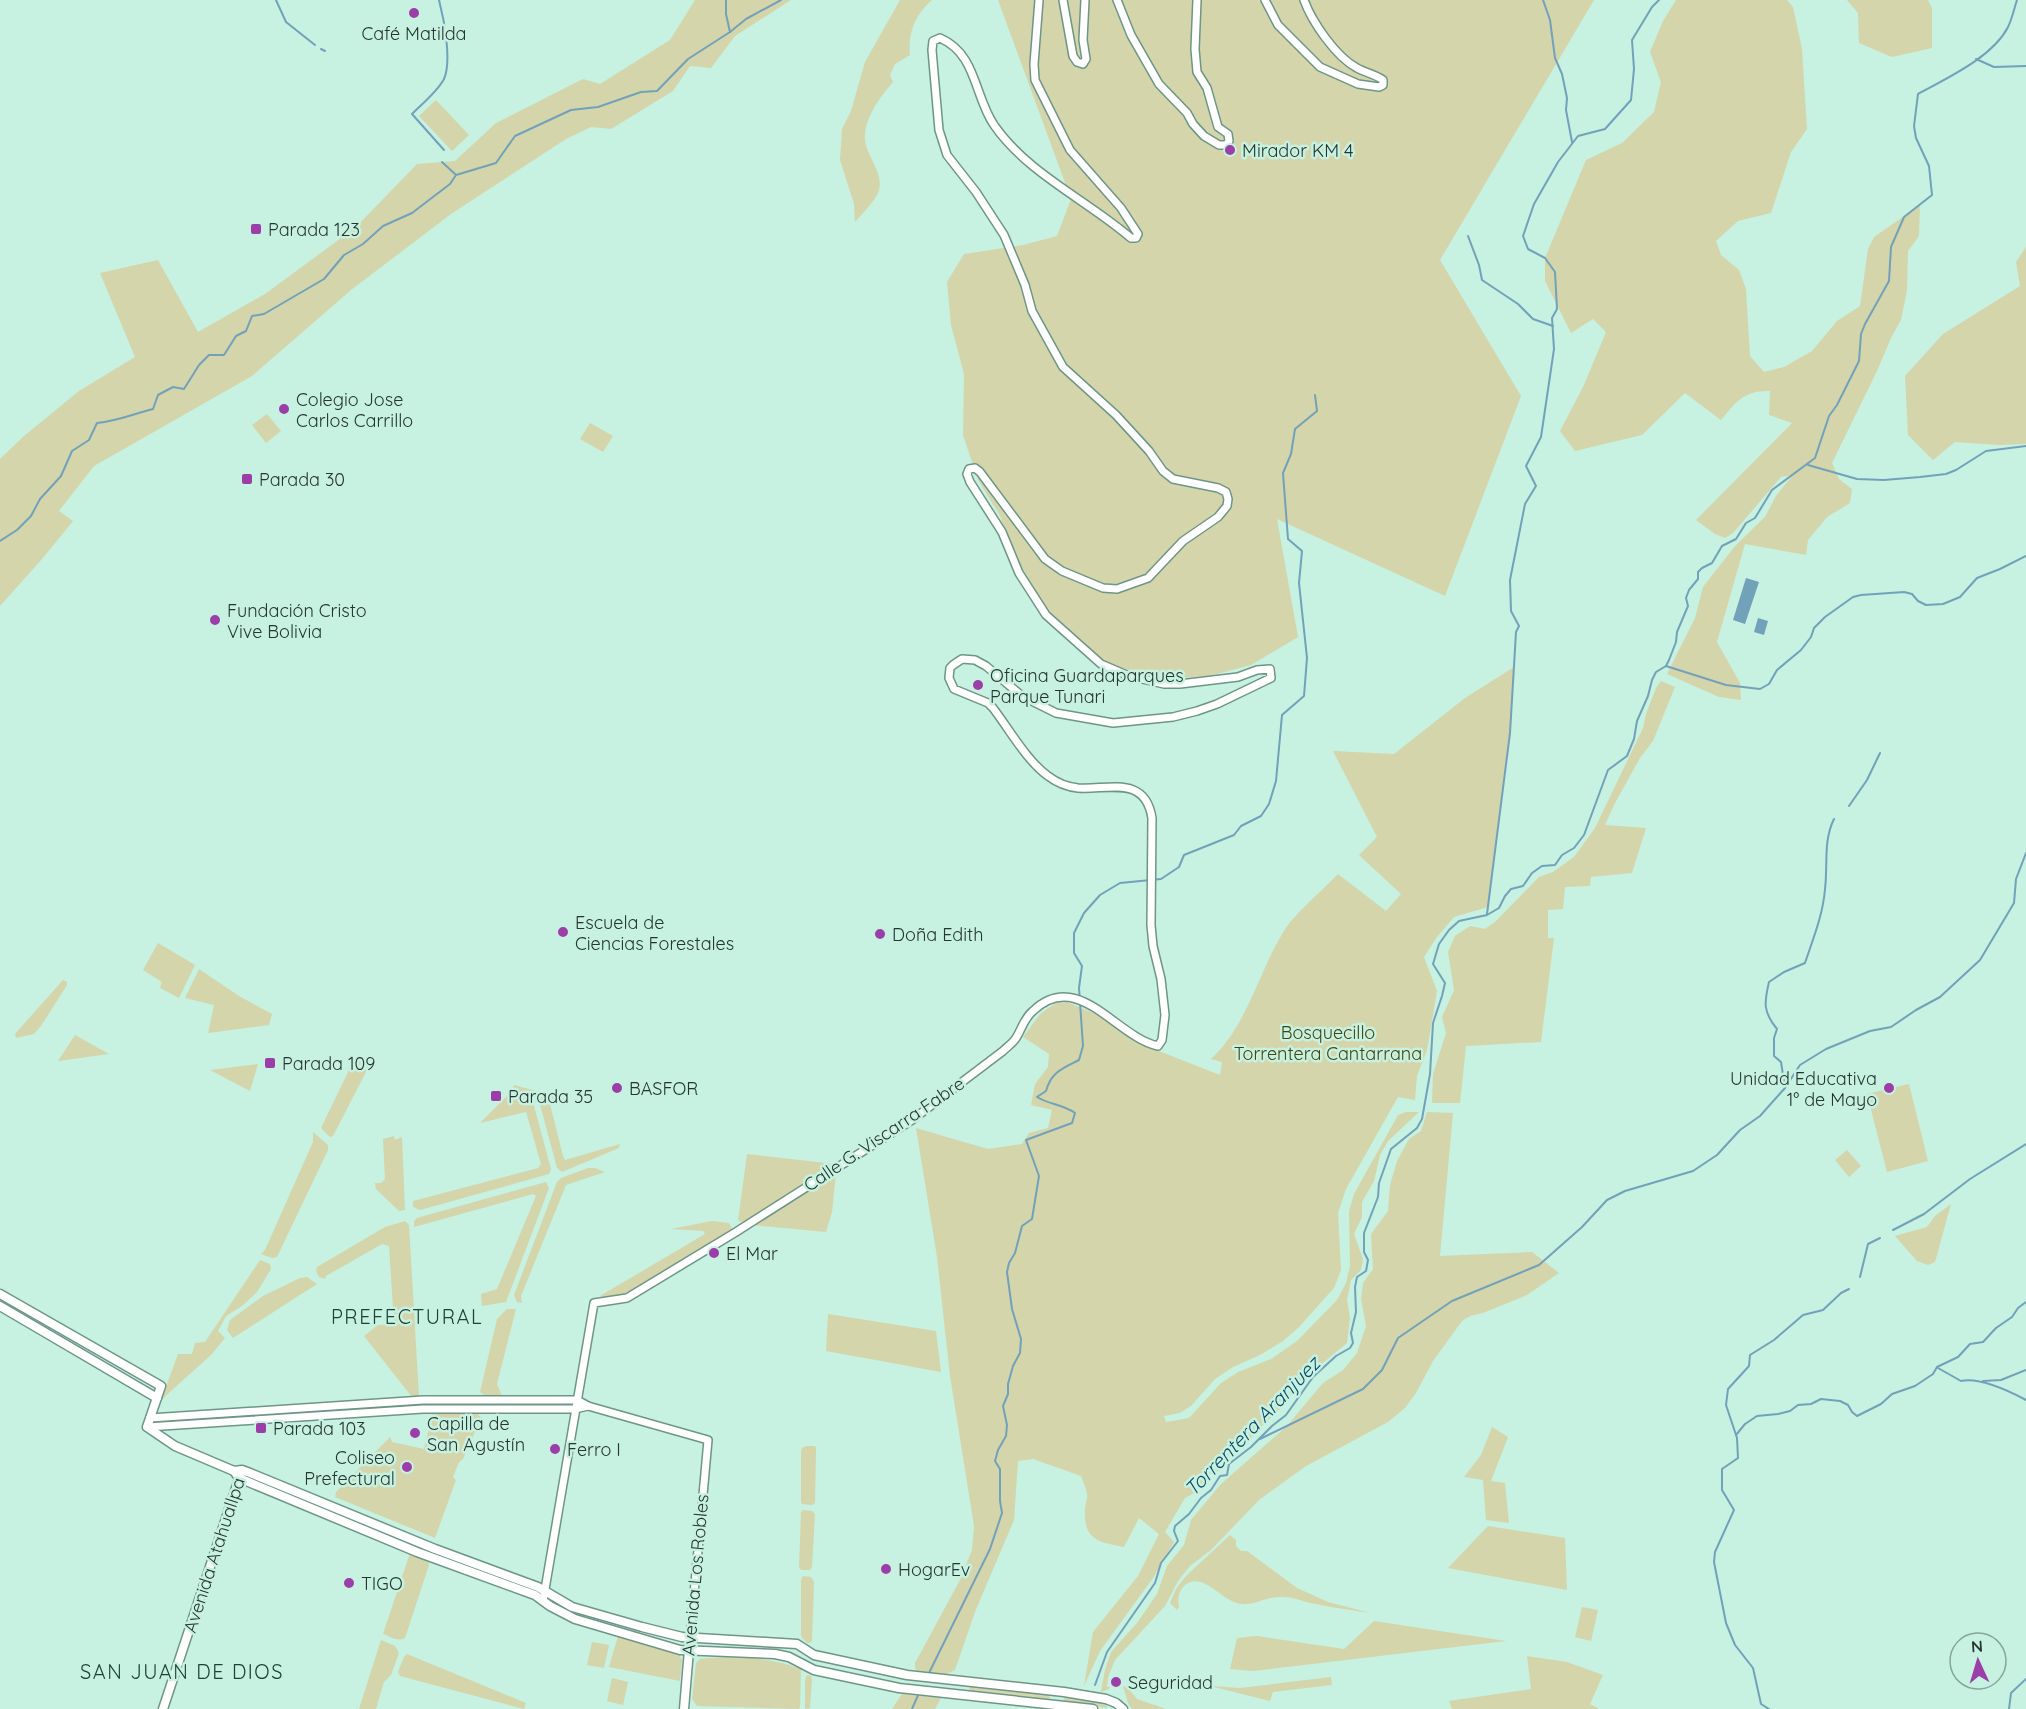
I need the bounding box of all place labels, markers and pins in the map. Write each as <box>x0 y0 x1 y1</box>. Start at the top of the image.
marker: Café Matilda <box>407 6 421 20</box>
place label: Café Matilda <box>361 22 467 45</box>
place label: Mirador KM 4 <box>1242 139 1353 162</box>
marker: Mirador KM 4 <box>1223 143 1237 157</box>
place label: Parada 123 <box>268 218 360 241</box>
marker: Parada 123 <box>249 222 263 236</box>
place label: Colegio Jose Carlos Carrillo <box>296 388 413 432</box>
marker: Colegio Jose Carlos Carrillo <box>277 402 291 416</box>
place label: Parada 30 <box>259 468 345 491</box>
marker: Parada 30 <box>240 472 254 486</box>
place label: Fundación Cristo Vive Bolivia <box>227 599 367 643</box>
marker: Fundación Cristo Vive Bolivia <box>208 613 222 627</box>
place label: Oficina Guardaparques Parque Tunari <box>990 664 1184 708</box>
marker: Oficina Guardaparques Parque Tunari <box>971 678 985 692</box>
place label: Escuela de Ciencias Forestales <box>575 911 734 955</box>
place label: Doña Edith <box>892 923 983 946</box>
marker: Escuela de Ciencias Forestales <box>556 925 570 939</box>
marker: Doña Edith <box>873 927 887 941</box>
place label: Parada 109 <box>282 1052 375 1075</box>
marker: Parada 109 <box>263 1056 277 1070</box>
place label: Unidad Educativa 1° de Mayo <box>1730 1067 1877 1111</box>
place label: BASFOR <box>629 1077 698 1100</box>
marker: BASFOR <box>610 1081 624 1095</box>
marker: Unidad Educativa 1° de Mayo <box>1882 1081 1896 1095</box>
place label: Parada 35 <box>508 1085 593 1108</box>
marker: Parada 35 <box>489 1089 503 1103</box>
place label: El Mar <box>726 1242 778 1265</box>
marker: El Mar <box>707 1246 721 1260</box>
place label: Capilla de San Agustín <box>427 1412 525 1456</box>
place label: Parada 103 <box>273 1417 366 1440</box>
marker: Parada 103 <box>254 1421 268 1435</box>
marker: Capilla de San Agustín <box>408 1426 422 1440</box>
place label: Ferro I <box>567 1438 621 1461</box>
marker: Ferro I <box>548 1442 562 1456</box>
place label: Coliseo Prefectural <box>304 1446 395 1490</box>
marker: Coliseo Prefectural <box>400 1460 414 1474</box>
place label: HogarEv <box>898 1558 970 1581</box>
marker: HogarEv <box>879 1562 893 1576</box>
place label: TIGO <box>361 1572 403 1595</box>
marker: TIGO <box>342 1576 356 1590</box>
place label: Seguridad <box>1128 1671 1213 1694</box>
marker: Seguridad <box>1109 1675 1123 1689</box>

